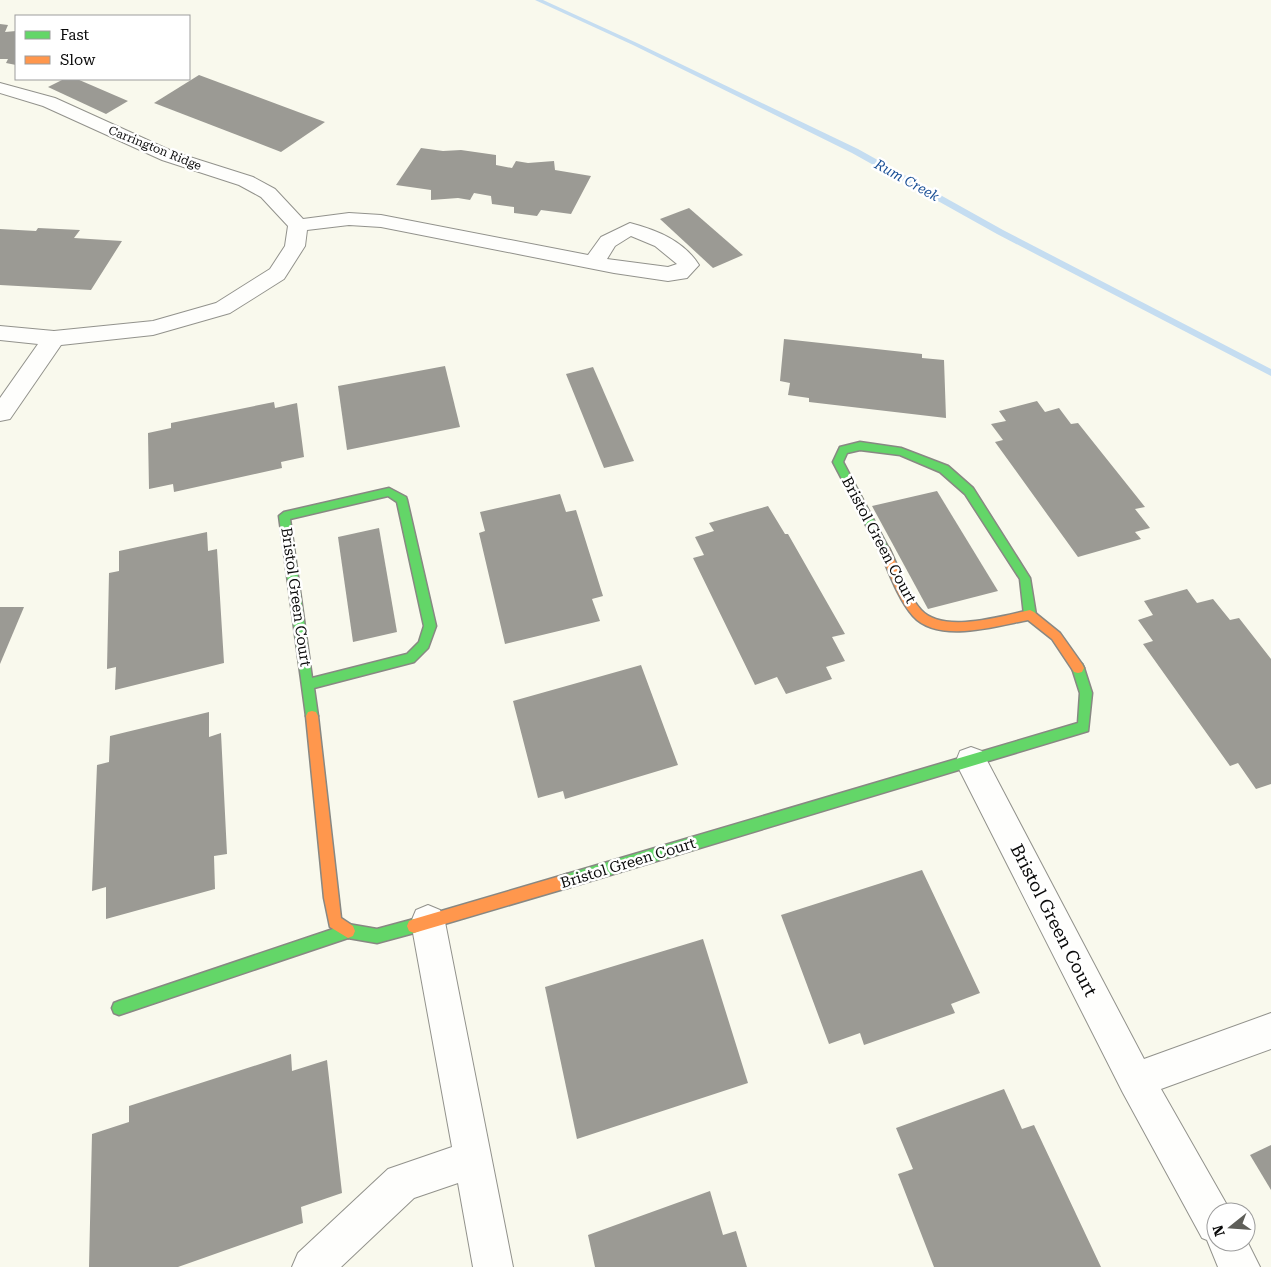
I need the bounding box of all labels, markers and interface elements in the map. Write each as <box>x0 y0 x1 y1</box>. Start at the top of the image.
legend <box>15 15 190 80</box>
text: Fast <box>60 26 90 44</box>
text: Slow <box>60 51 96 69</box>
street label: Carrington Ridge <box>106 123 204 173</box>
water label: Rum Creek <box>871 155 942 204</box>
street label: Bristol Green Court <box>838 474 920 607</box>
street label: Bristol Green Court <box>277 526 315 668</box>
street label: Bristol Green Court <box>558 834 698 892</box>
street label: Bristol Green Court <box>1006 840 1102 1000</box>
north arrow <box>1206 1202 1256 1252</box>
text: N <box>1209 1223 1228 1238</box>

